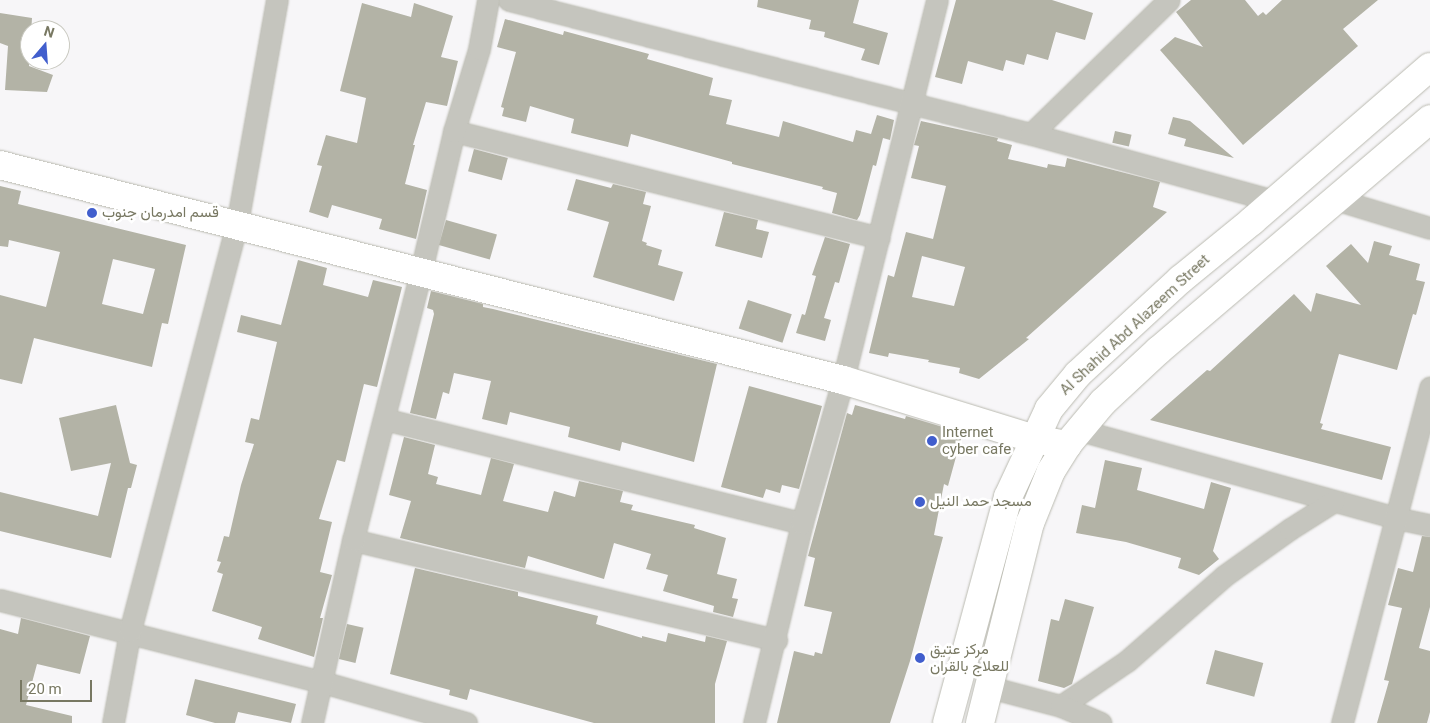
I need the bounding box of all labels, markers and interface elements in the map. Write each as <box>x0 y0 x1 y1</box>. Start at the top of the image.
north arrow <box>20 20 70 70</box>
text: N <box>42 23 56 41</box>
place label: قسم امدرمان جنوب <box>102 204 219 222</box>
marker: قسم امدرمان جنوب <box>86 207 98 219</box>
street label: Al Shahid Abd Alazeem Street <box>1056 251 1214 399</box>
place label: Internet cyber cafe <box>942 423 1011 458</box>
marker: Internet cyber cafe <box>926 435 938 447</box>
place label: مسجد حمد النيل <box>930 493 1032 511</box>
marker: مسجد حمد النيل <box>914 496 926 508</box>
place label: مركز عتيق للعلاج بالقران <box>930 640 1009 675</box>
marker: مركز عتيق للعلاج بالقران <box>914 652 926 664</box>
scale bar <box>22 670 95 702</box>
text: 20 m <box>28 680 62 698</box>

